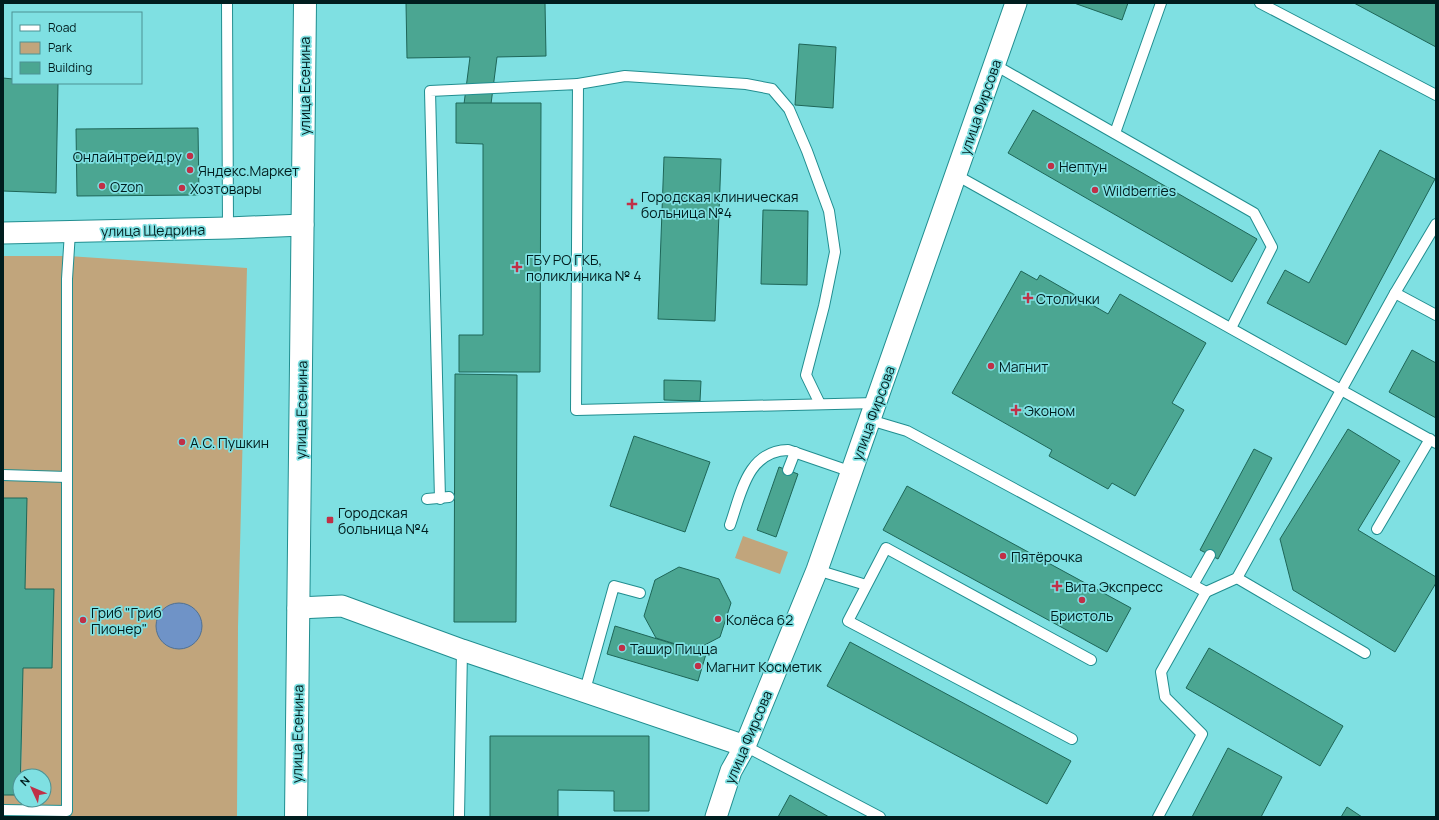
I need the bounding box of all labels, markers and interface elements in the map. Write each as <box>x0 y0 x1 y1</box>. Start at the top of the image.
legend <box>12 12 142 84</box>
text: Road <box>48 19 76 36</box>
street label: улица Есенина <box>295 37 314 135</box>
text: Park <box>48 39 73 56</box>
street label: улица Фирсова <box>955 57 1005 157</box>
text: Building <box>48 59 92 76</box>
place label: Онлайнтрейд.ру <box>73 147 183 166</box>
marker: Онлайнтрейд.ру <box>185 151 195 161</box>
place label: Нептун <box>1059 157 1107 176</box>
place label: Яндекс.Маркет <box>198 161 299 180</box>
marker: Нептун <box>1046 161 1056 171</box>
marker: Яндекс.Маркет <box>185 165 195 175</box>
place label: Ozon <box>110 177 144 196</box>
place label: Хозтовары <box>190 179 262 198</box>
marker: Ozon <box>97 181 107 191</box>
place label: Wildberries <box>1103 181 1176 200</box>
marker: Хозтовары <box>177 183 187 193</box>
marker: Wildberries <box>1090 185 1100 195</box>
place label: Городская клиническая больница №4 <box>641 187 799 222</box>
marker: Городская клиническая больница №4 <box>626 198 638 210</box>
street label: улица Щедрина <box>101 220 205 240</box>
place label: ГБУ РО ГКБ, поликлиника № 4 <box>526 250 641 285</box>
marker: ГБУ РО ГКБ, поликлиника № 4 <box>511 261 523 273</box>
place label: Столички <box>1036 289 1100 308</box>
marker: Столички <box>1023 293 1033 303</box>
place label: Магнит <box>999 357 1048 376</box>
street label: улица Есенина <box>291 361 311 459</box>
marker: Магнит <box>986 361 996 371</box>
street label: улица Фирсова <box>847 363 899 463</box>
place label: Эконом <box>1024 401 1075 420</box>
marker: Эконом <box>1011 405 1021 415</box>
place label: А.С. Пушкин <box>190 433 269 452</box>
marker: А.С. Пушкин <box>177 437 187 447</box>
place label: Городская больница №4 <box>338 503 429 538</box>
marker: Городская больница №4 <box>325 515 335 525</box>
place label: Пятёрочка <box>1011 547 1083 566</box>
marker: Пятёрочка <box>998 551 1008 561</box>
place label: Вита Экспресс <box>1065 577 1163 596</box>
marker: Вита Экспресс <box>1052 581 1062 591</box>
marker: Бристоль <box>1077 595 1087 605</box>
place label: Гриб "Гриб Пионер" <box>91 603 162 638</box>
place label: Бристоль <box>1050 606 1114 625</box>
place label: Колёса 62 <box>726 610 793 629</box>
marker: Колёса 62 <box>713 614 723 624</box>
marker: Гриб "Гриб Пионер" <box>78 615 88 625</box>
place label: Ташир Пицца <box>630 639 718 658</box>
marker: Ташир Пицца <box>617 643 627 653</box>
place label: Магнит Косметик <box>706 657 823 676</box>
marker: Магнит Косметик <box>693 661 703 671</box>
street label: улица Есенина <box>287 685 307 783</box>
street label: улица Фирсова <box>720 687 776 787</box>
north arrow <box>12 768 52 808</box>
text: N <box>16 773 33 789</box>

